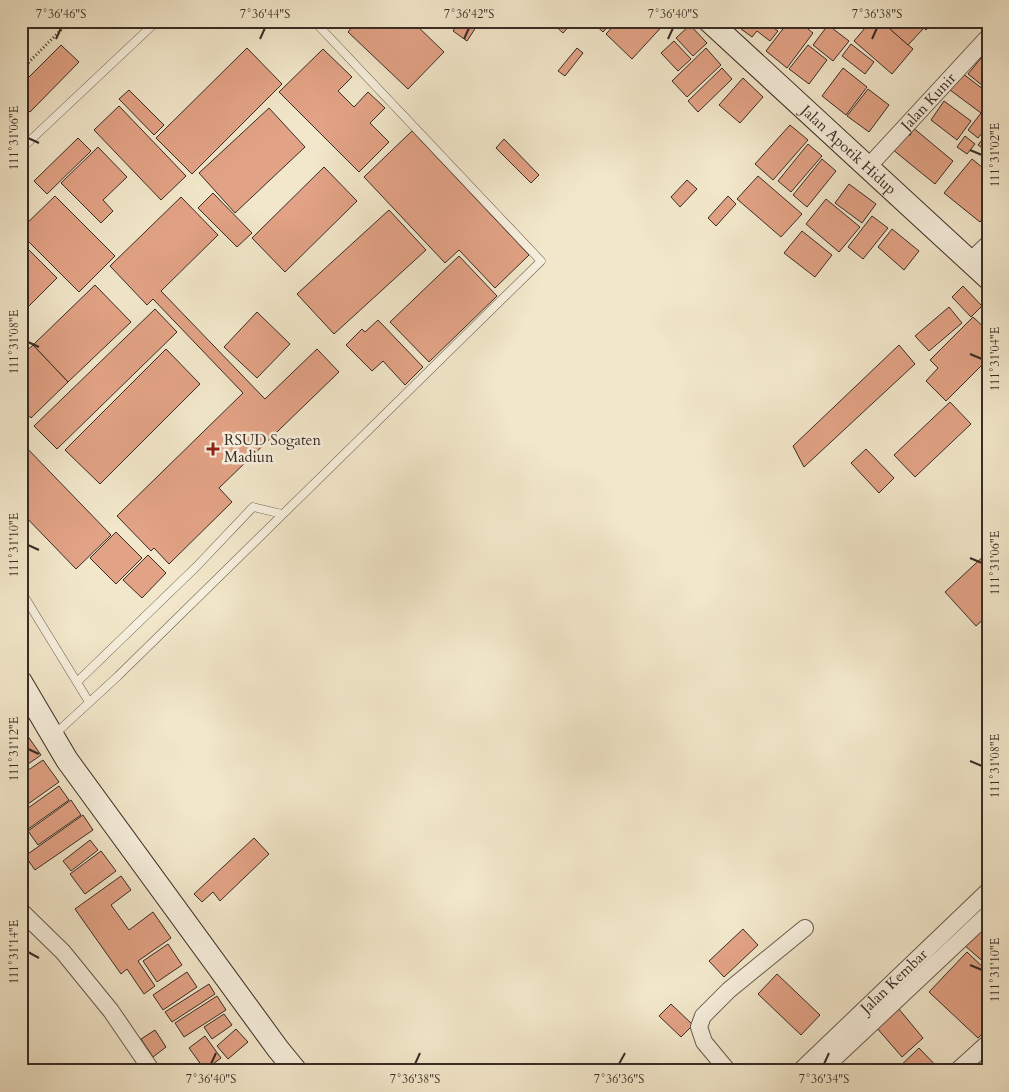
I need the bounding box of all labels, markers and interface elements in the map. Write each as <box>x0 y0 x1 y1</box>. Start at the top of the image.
text: 7°36'46"S <box>36 6 86 22</box>
text: 7°36'44"S <box>240 6 290 22</box>
text: 7°36'42"S <box>444 6 494 22</box>
text: 7°36'40"S <box>648 6 698 22</box>
text: 7°36'38"S <box>852 6 902 22</box>
street label: Jalan Kunir <box>895 68 961 136</box>
street label: Jalan Apotik Hidup <box>795 99 901 199</box>
text: 111°31'06"E <box>6 106 22 170</box>
text: 111°31'02"E <box>987 123 1003 187</box>
text: 111°31'08"E <box>6 310 22 374</box>
text: 111°31'04"E <box>987 327 1003 391</box>
place label: RSUD Sogaten Madiun <box>224 430 321 467</box>
marker: RSUD Sogaten Madiun <box>206 442 220 456</box>
text: 111°31'10"E <box>6 513 22 577</box>
text: 111°31'06"E <box>987 531 1003 595</box>
text: 111°31'12"E <box>6 717 22 781</box>
text: 111°31'08"E <box>987 734 1003 798</box>
text: 111°31'14"E <box>6 920 22 984</box>
text: 111°31'10"E <box>987 938 1003 1002</box>
street label: Jalan Kembar <box>855 944 932 1019</box>
text: 7°36'40"S <box>186 1071 236 1087</box>
text: 7°36'38"S <box>390 1071 440 1087</box>
text: 7°36'36"S <box>594 1071 644 1087</box>
text: 7°36'34"S <box>799 1071 849 1087</box>

